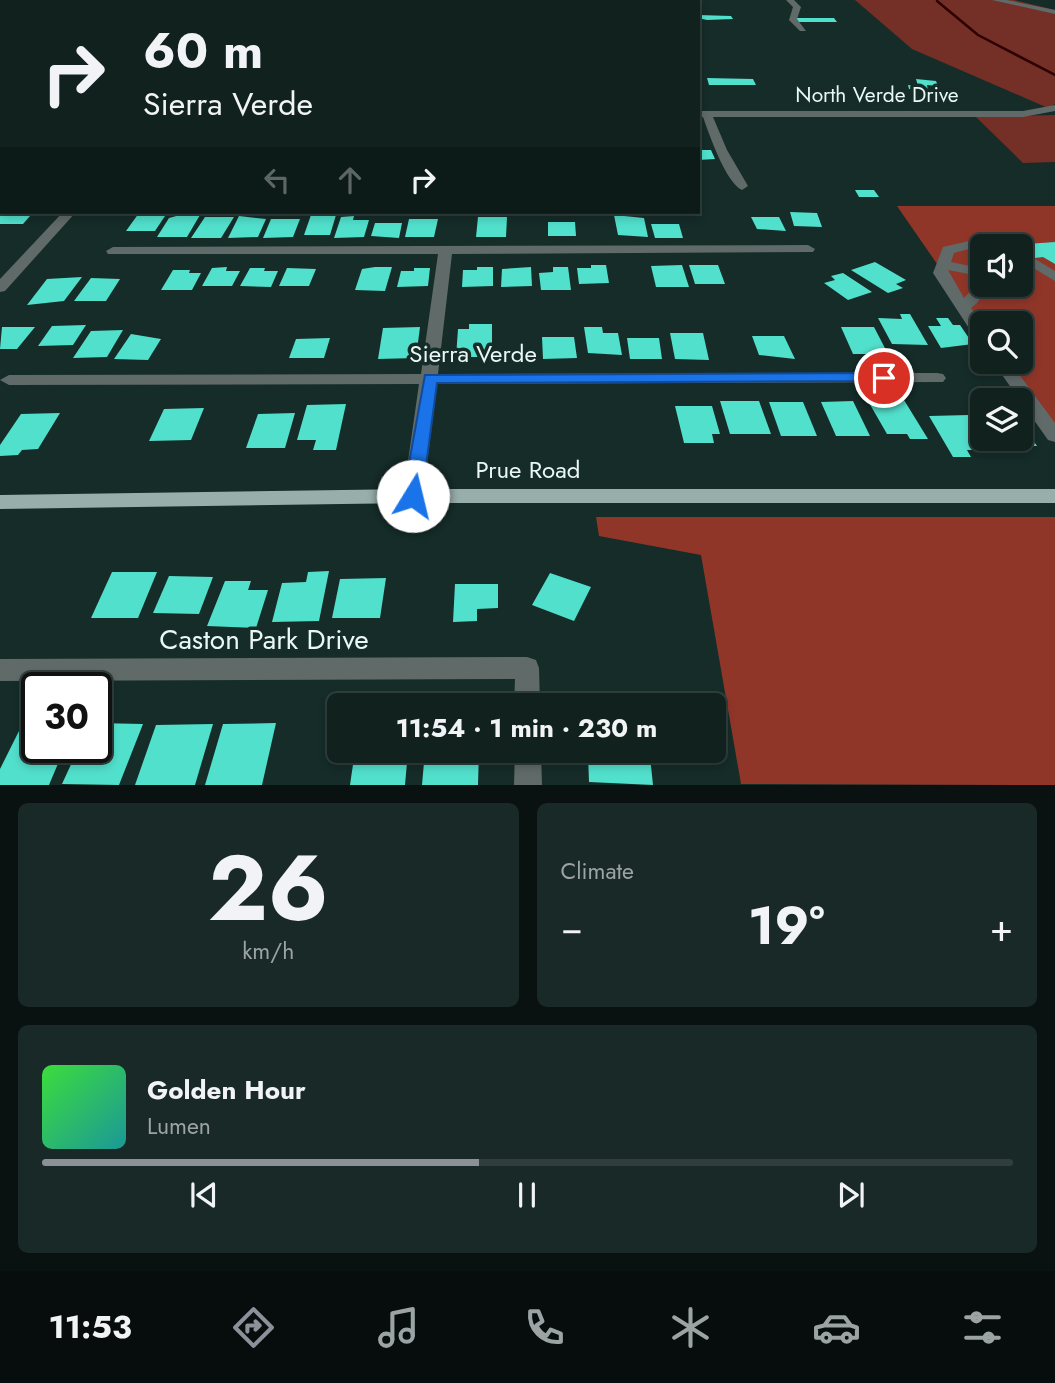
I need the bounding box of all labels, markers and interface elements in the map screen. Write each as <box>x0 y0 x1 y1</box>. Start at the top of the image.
text: 60 m <box>143 16 263 86</box>
icon: right <box>28 28 119 119</box>
street label: North Verde Drive <box>795 80 959 110</box>
text: Sierra Verde <box>143 81 313 127</box>
icon: left <box>258 161 296 199</box>
icon: ahead <box>331 161 369 199</box>
icon: right <box>404 161 442 199</box>
map controls <box>970 234 1033 451</box>
button: sound <box>970 234 1033 297</box>
button: search <box>970 311 1033 374</box>
street label: Sierra Verde <box>409 336 537 371</box>
pin <box>854 348 914 408</box>
icon: arrive <box>865 359 903 397</box>
button: layers <box>970 388 1033 451</box>
street label: Prue Road <box>476 452 580 487</box>
position arrow <box>376 459 450 533</box>
street label: Caston Park Drive <box>159 619 369 660</box>
speed limit sign: 30 <box>21 672 112 763</box>
text: 11:54 · 1 min · 230 m <box>396 709 657 747</box>
text: 26 <box>208 823 329 954</box>
text: Climate <box>561 854 634 888</box>
text: 19° <box>748 888 825 964</box>
text: − <box>561 900 583 955</box>
text: + <box>990 900 1013 955</box>
text: km/h <box>242 934 294 968</box>
text: Golden Hour <box>147 1071 306 1109</box>
text: Lumen <box>147 1109 211 1143</box>
icon: previous <box>185 1176 223 1214</box>
icon: pause <box>508 1176 546 1214</box>
icon: next <box>832 1176 870 1214</box>
icon: directions <box>229 1303 278 1352</box>
icon: music <box>374 1303 423 1352</box>
icon: phone <box>520 1303 569 1352</box>
icon: climate <box>666 1303 715 1352</box>
icon: car <box>812 1303 861 1352</box>
icon: filters <box>958 1303 1007 1352</box>
text: 11:53 <box>48 1304 132 1350</box>

